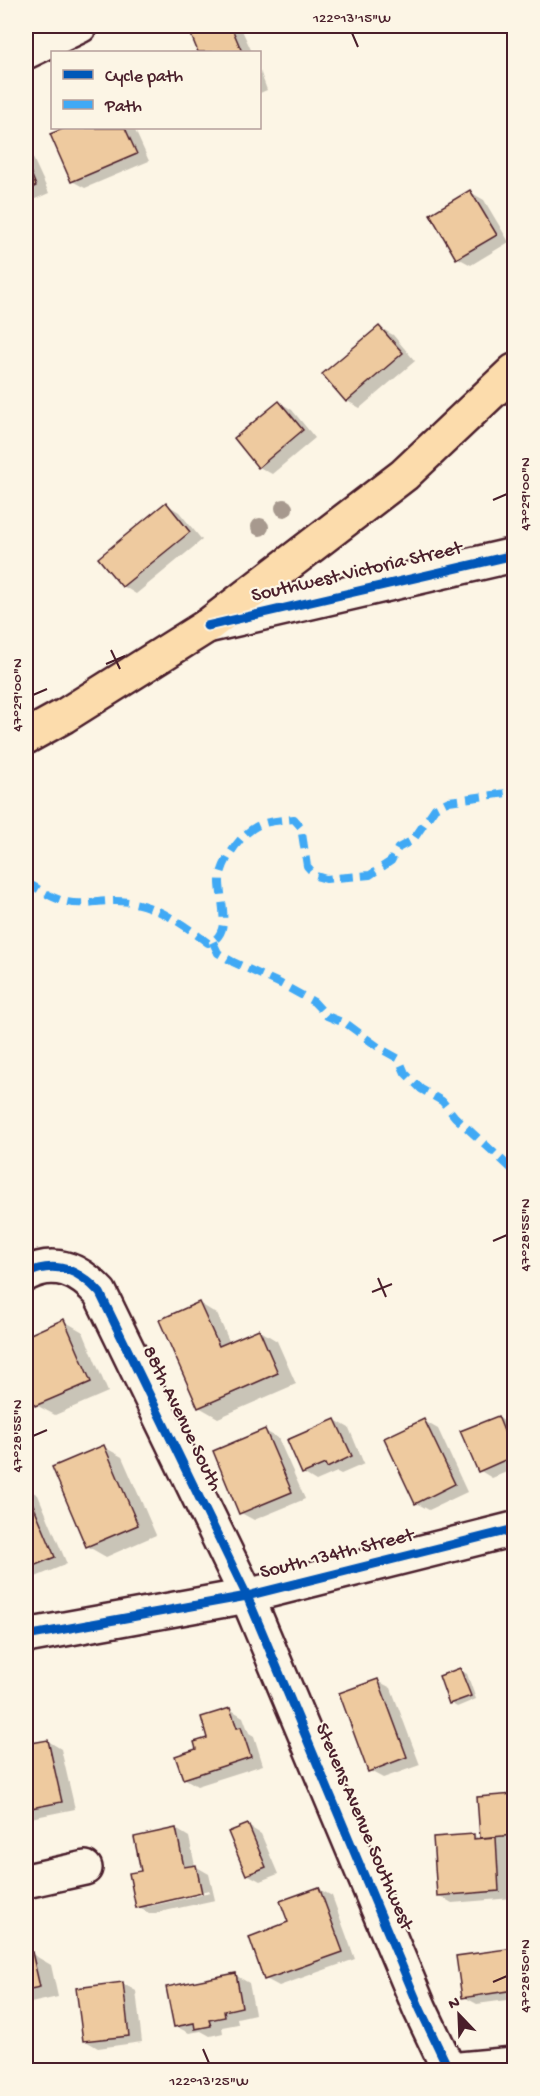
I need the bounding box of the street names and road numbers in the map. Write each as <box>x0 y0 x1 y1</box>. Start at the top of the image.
street label: Southwest Victoria Street <box>249 537 466 608</box>
street label: 88th Avenue South <box>136 1343 226 1495</box>
street label: South 134th Street <box>258 1524 418 1585</box>
street label: Stevens Avenue Southwest <box>309 1720 418 1936</box>

